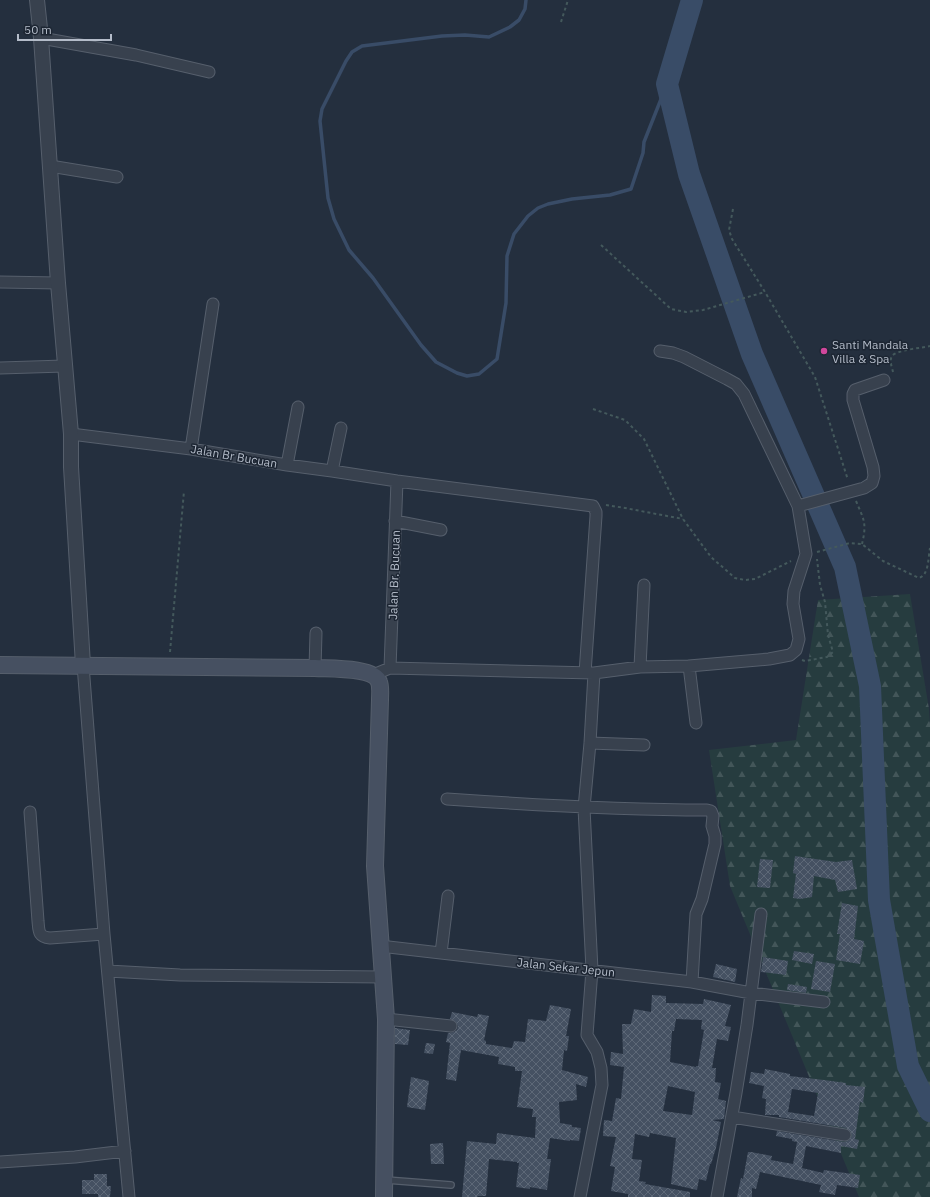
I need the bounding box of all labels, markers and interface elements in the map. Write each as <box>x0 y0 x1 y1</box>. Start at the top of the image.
scale bar <box>18 16 111 42</box>
text: 50 m <box>24 22 52 37</box>
place label: Santi Mandala Villa & Spa <box>832 337 909 366</box>
marker: Santi Mandala Villa & Spa <box>819 346 829 356</box>
street label: Jalan Br Bucuan <box>190 441 278 471</box>
street label: Jalan Br. Bucuan <box>385 530 403 620</box>
street label: Jalan Sekar Jepun <box>516 954 616 980</box>

